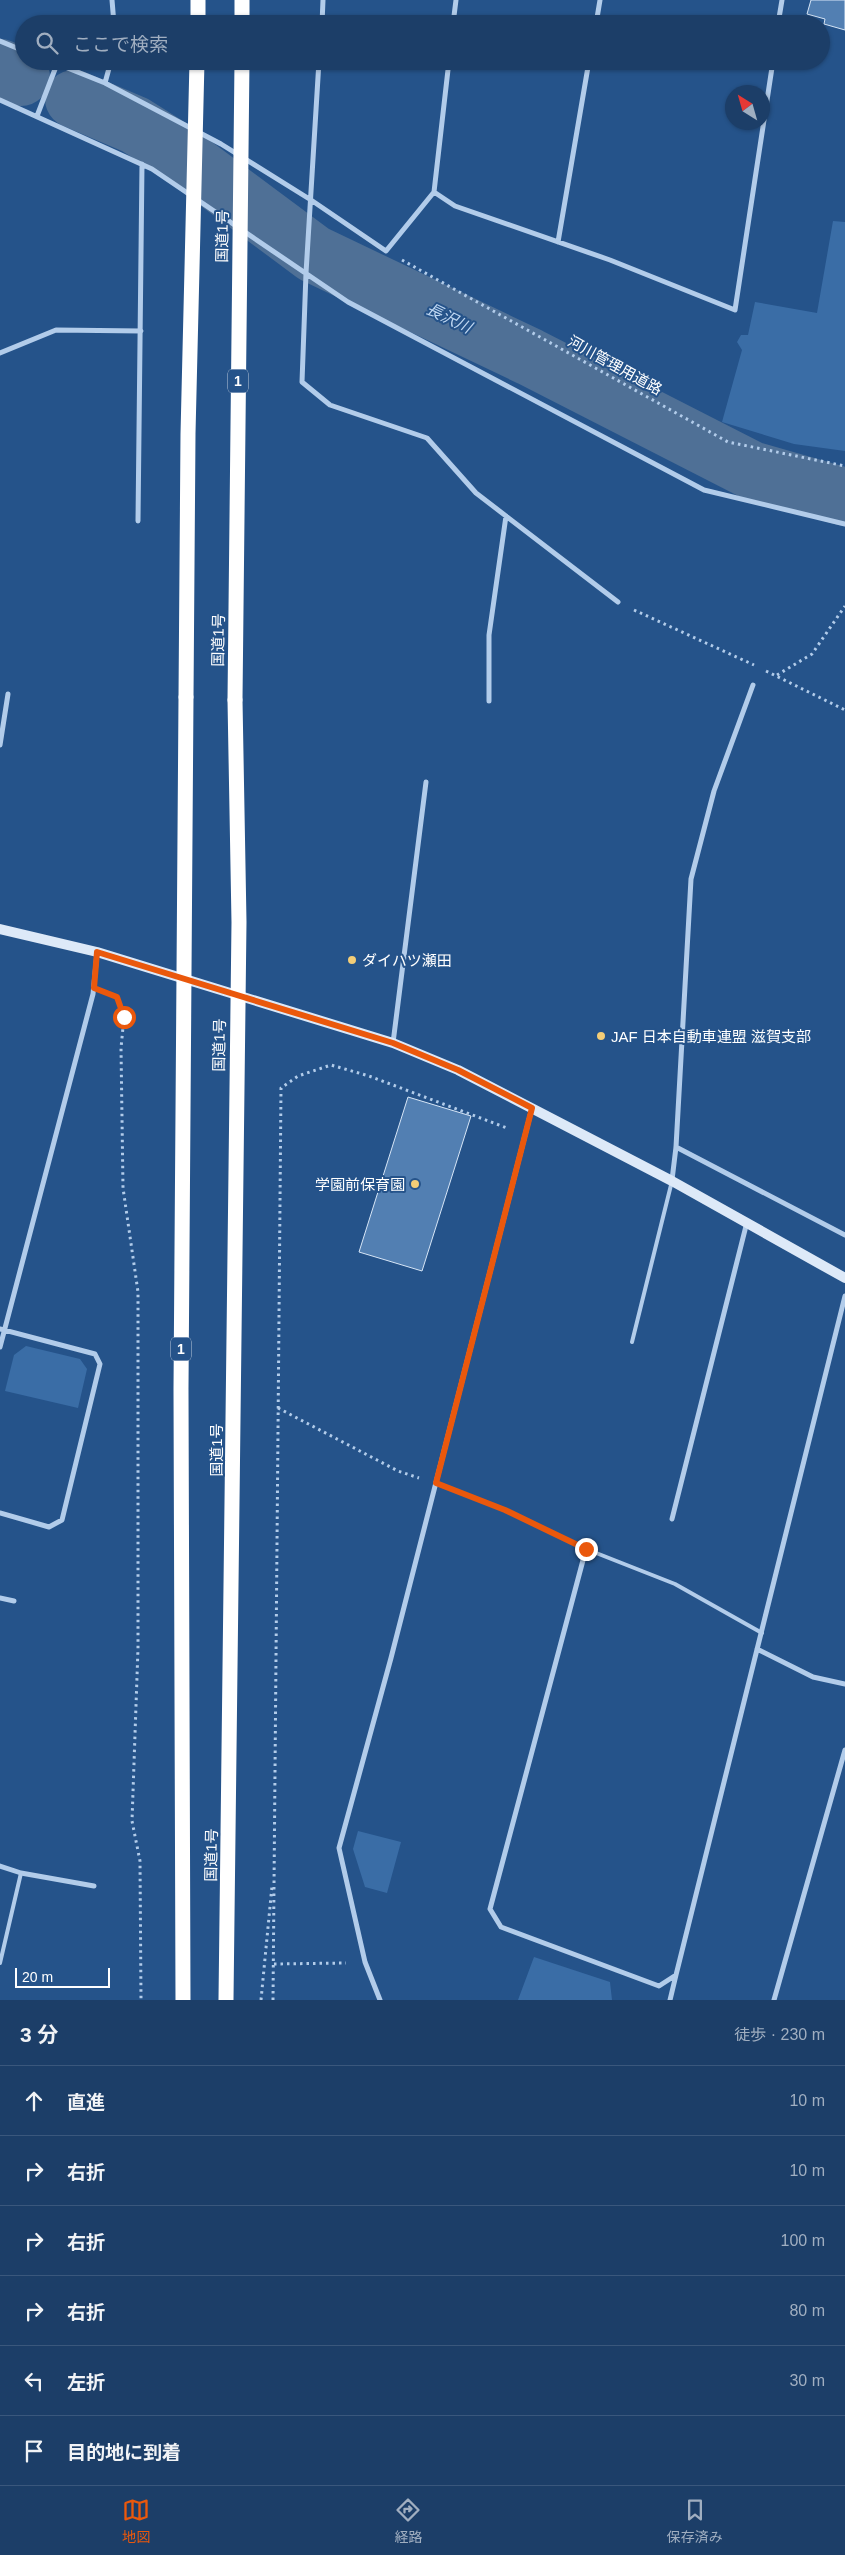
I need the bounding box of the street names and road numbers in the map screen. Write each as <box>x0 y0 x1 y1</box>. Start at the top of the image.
street label: 国道1号 <box>213 209 231 263</box>
street label: 河川管理用道路 <box>565 332 665 398</box>
road number: 1 <box>228 370 248 392</box>
street label: 国道1号 <box>209 613 227 667</box>
street label: 国道1号 <box>210 1018 228 1072</box>
road number: 1 <box>171 1338 191 1360</box>
street label: 国道1号 <box>208 1423 225 1477</box>
street label: 国道1号 <box>202 1828 220 1882</box>

